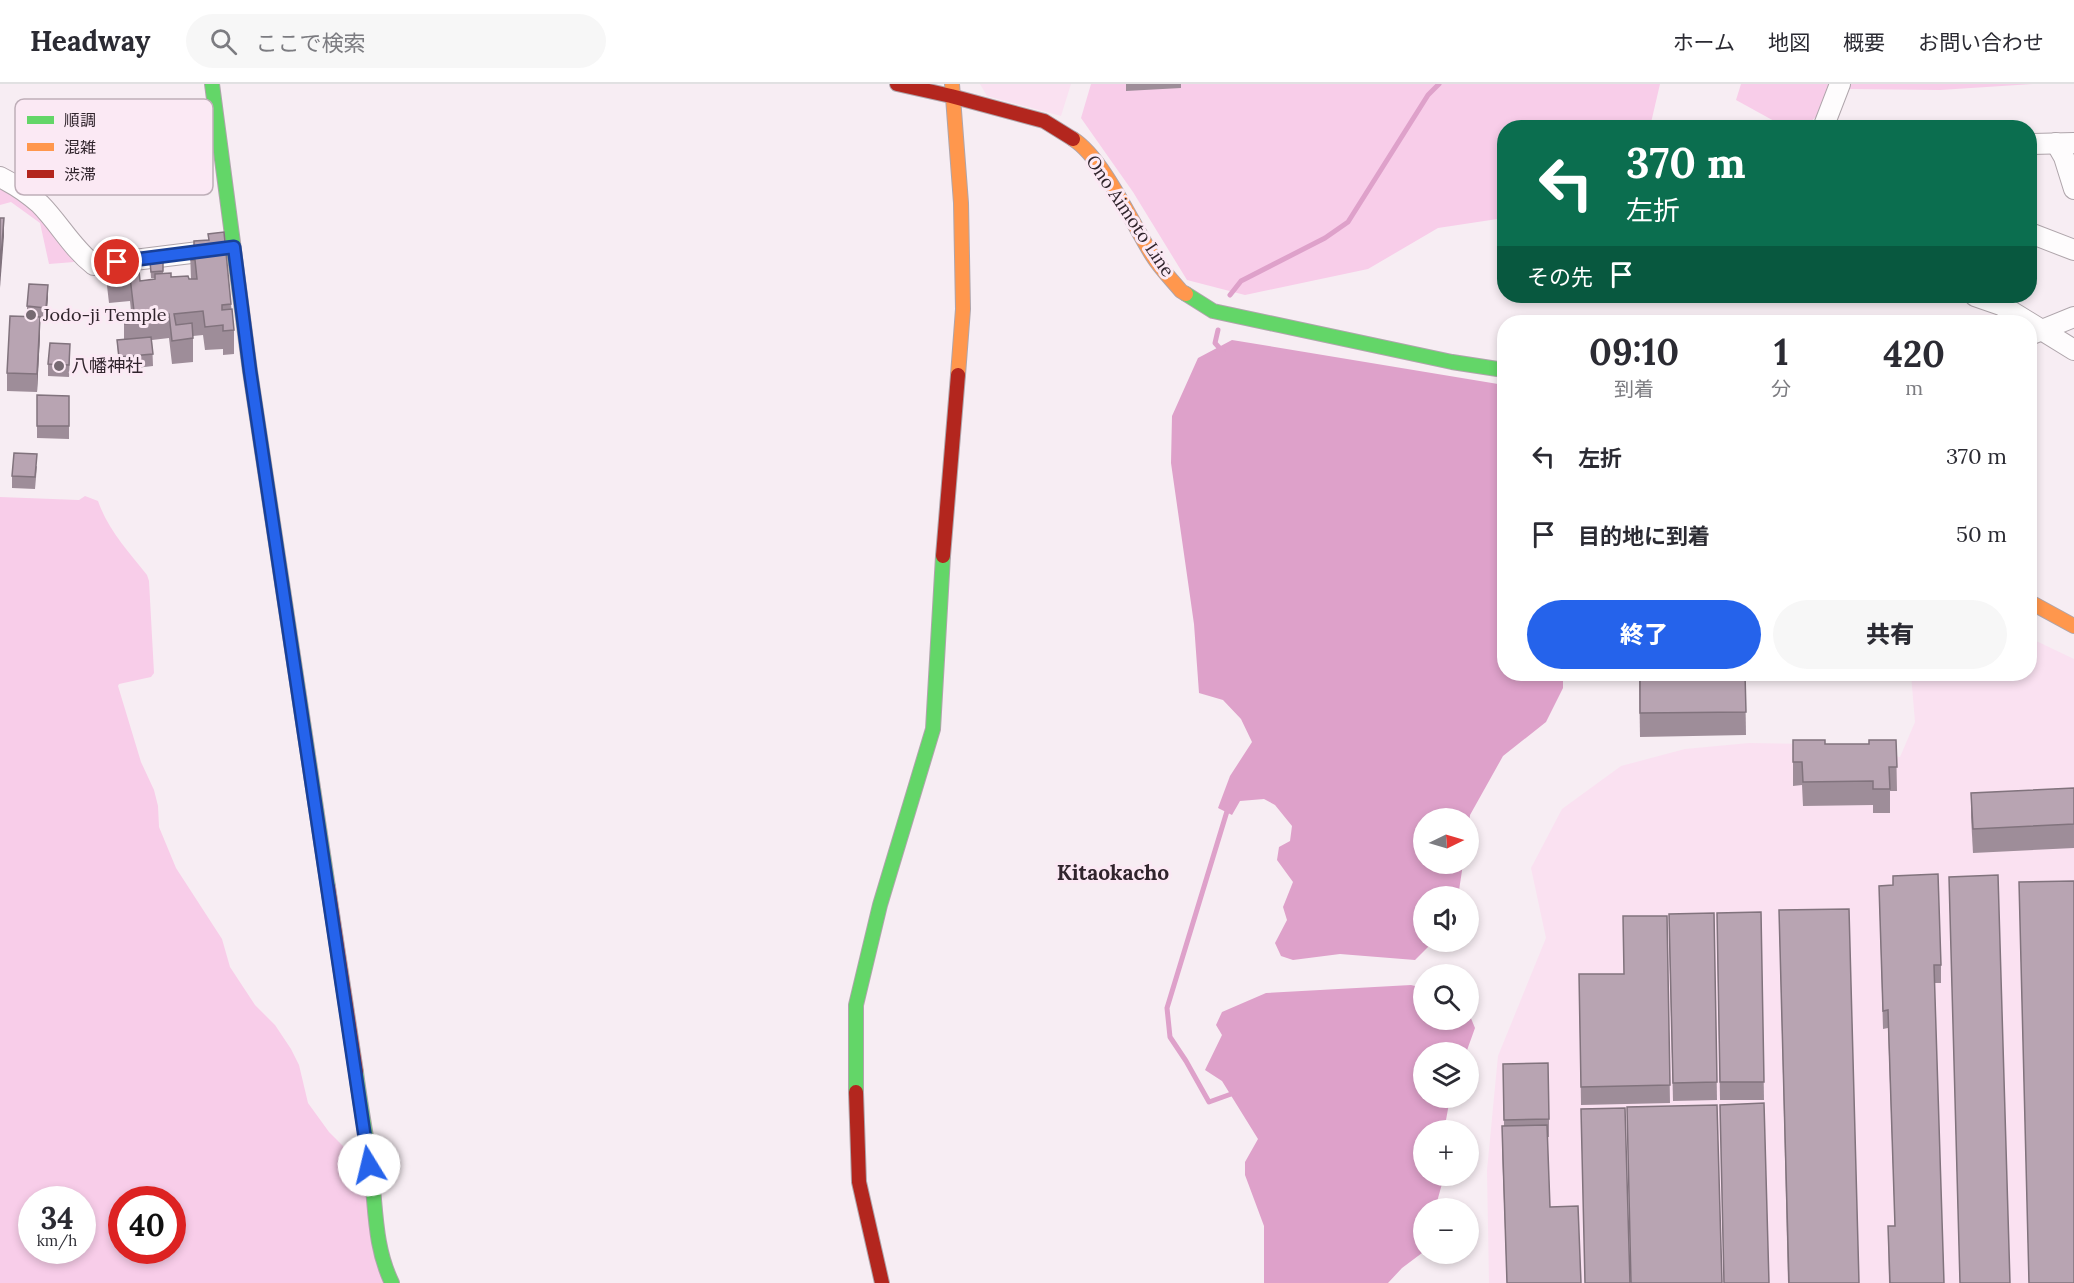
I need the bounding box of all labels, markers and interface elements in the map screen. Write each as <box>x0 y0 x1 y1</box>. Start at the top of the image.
search box <box>186 14 606 68</box>
text: Headway <box>30 23 150 59</box>
icon: search <box>207 25 240 58</box>
text: ここで検索 <box>255 29 365 57</box>
text: ホーム <box>1673 29 1735 56</box>
text: 地図 <box>1768 29 1810 56</box>
text: 概要 <box>1843 29 1885 56</box>
text: お問い合わせ <box>1918 29 2044 56</box>
legend <box>15 99 213 195</box>
text: 順調 <box>64 110 96 130</box>
text: 370 m <box>1626 136 1746 190</box>
text: 混雑 <box>64 137 96 157</box>
icon: left <box>1527 144 1605 222</box>
street label: Ono Aimoto Line <box>1081 151 1180 281</box>
text: 渋滞 <box>64 164 96 184</box>
text: 左折 <box>1626 193 1680 227</box>
pin <box>91 236 142 287</box>
icon: arrive <box>100 245 133 278</box>
icon: arrive <box>1605 258 1638 291</box>
text: その先 <box>1527 263 1593 291</box>
place label: Jodo-ji Temple <box>42 303 167 326</box>
marker: Jodo-ji Temple <box>24 308 38 322</box>
text: 09:10 <box>1589 329 1679 375</box>
text: 1 <box>1774 329 1789 375</box>
text: 420 <box>1883 331 1945 377</box>
place label: 八幡神社 <box>71 354 143 377</box>
marker: 八幡神社 <box>52 359 66 373</box>
text: m <box>1905 375 1923 400</box>
text: 到着 <box>1614 376 1654 401</box>
text: 分 <box>1771 376 1791 401</box>
icon: left <box>1527 440 1560 473</box>
text: 370 m <box>1946 442 2007 470</box>
text: 左折 <box>1578 444 1622 472</box>
icon: arrive <box>1527 518 1560 551</box>
text: 50 m <box>1956 520 2007 548</box>
text: 目的地に到着 <box>1578 522 1710 550</box>
button: 終了 <box>1527 600 1761 669</box>
button: 共有 <box>1773 600 2007 669</box>
north arrow <box>1413 808 1479 874</box>
map controls <box>1413 808 1479 1264</box>
district label: Kitaokacho <box>1057 859 1169 886</box>
button: sound <box>1413 886 1479 952</box>
button: search <box>1413 964 1479 1030</box>
button: layers <box>1413 1042 1479 1108</box>
button: + <box>1413 1120 1479 1186</box>
position arrow <box>337 1133 401 1197</box>
speed limit sign: 40 <box>108 1186 186 1264</box>
button: − <box>1413 1198 1479 1264</box>
text: 34 <box>40 1199 74 1237</box>
text: km/h <box>37 1231 77 1250</box>

